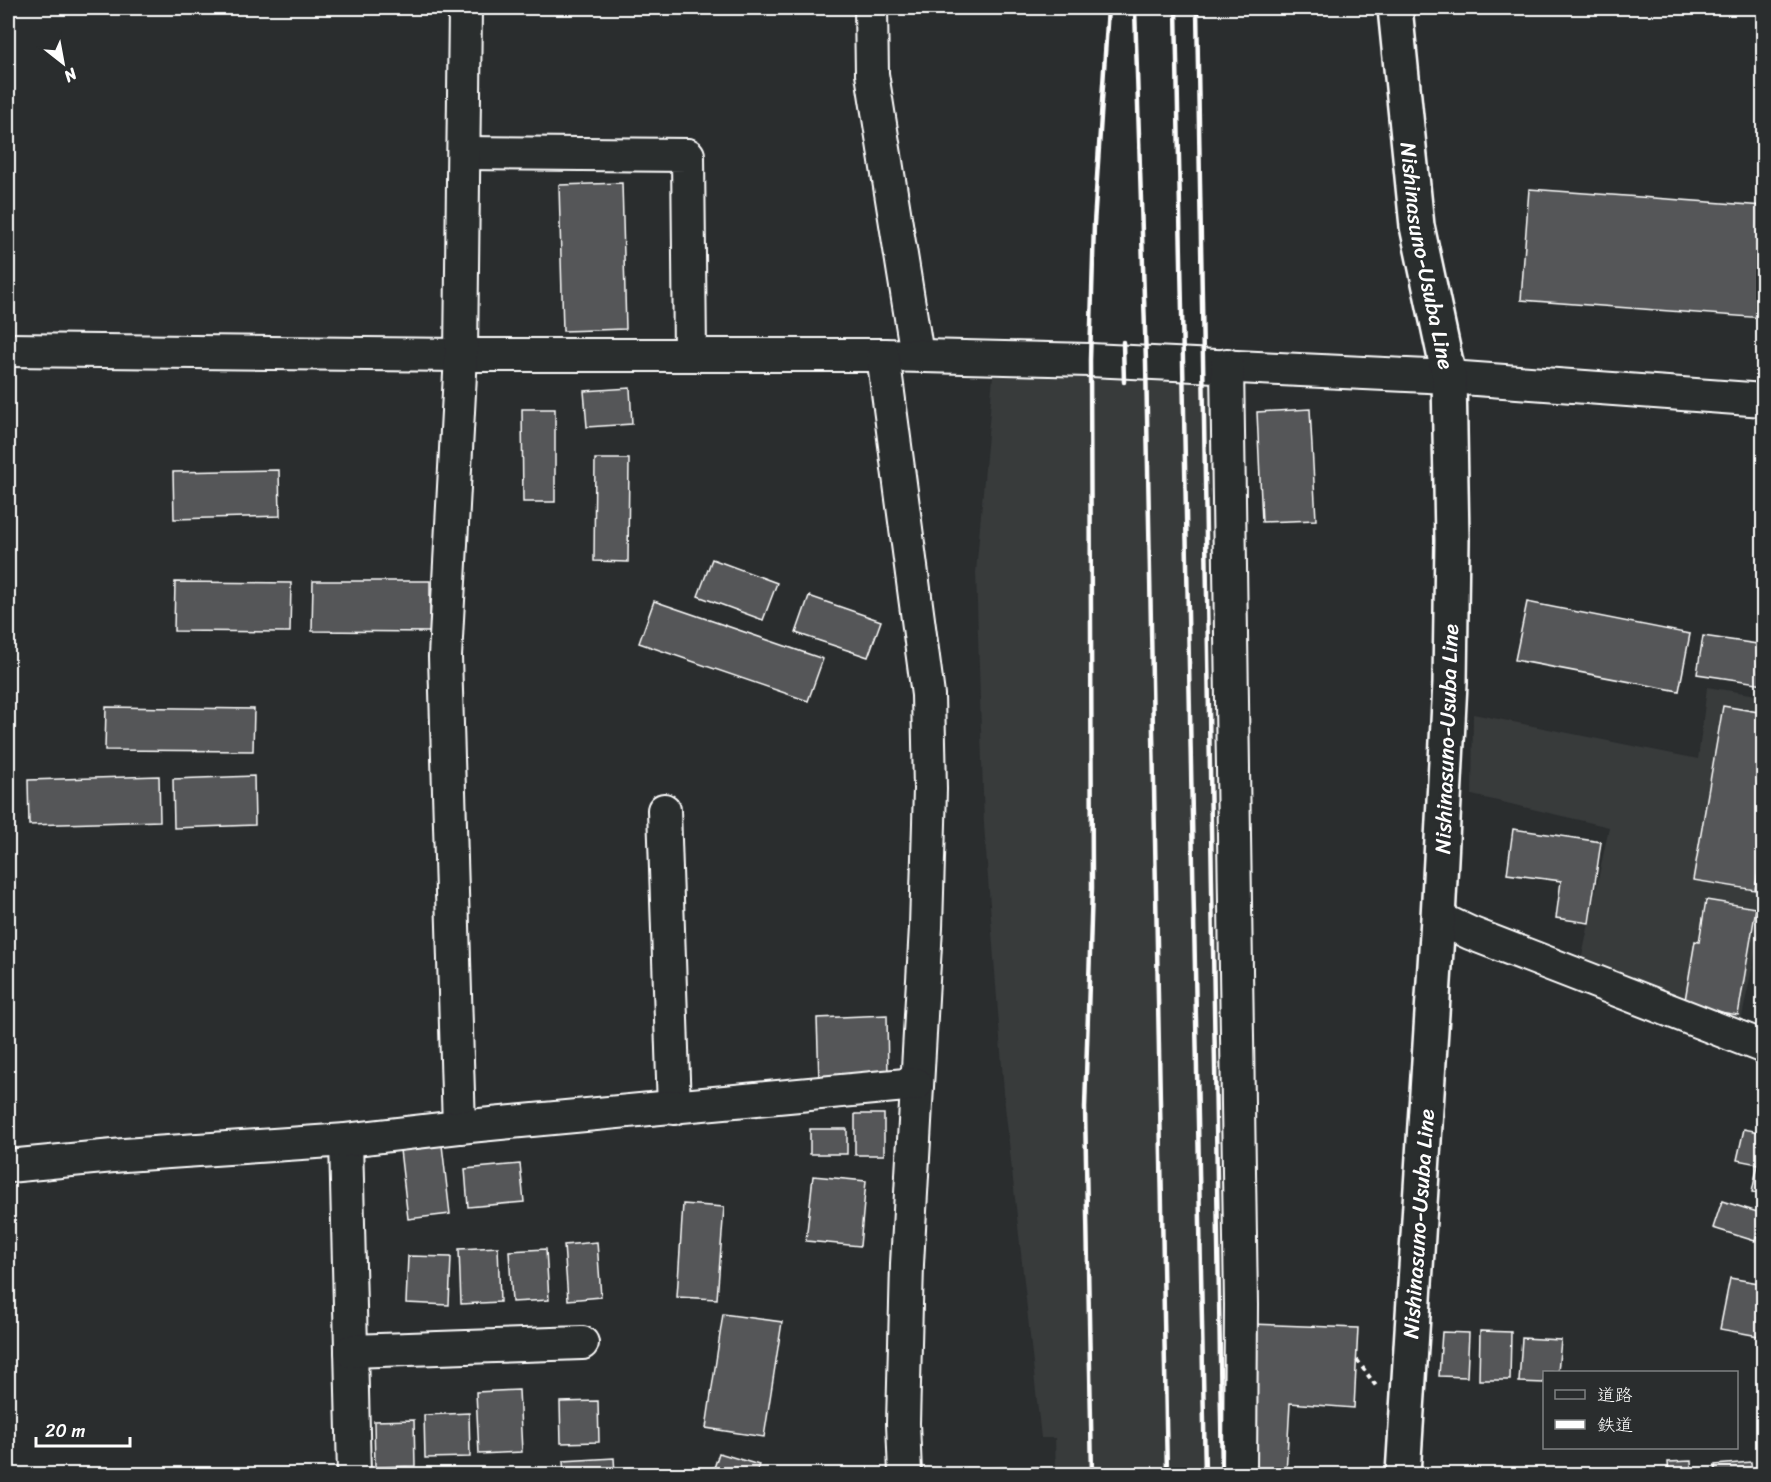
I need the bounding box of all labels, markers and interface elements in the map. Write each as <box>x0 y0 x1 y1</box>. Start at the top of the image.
north arrow <box>33 33 93 93</box>
text: N <box>57 60 84 91</box>
street label: Nishinasuno-Usuba Line <box>1389 140 1466 373</box>
street label: Nishinasuno-Usuba Line <box>1423 623 1470 855</box>
street label: Nishinasuno-Usuba Line <box>1391 1108 1446 1340</box>
legend <box>1543 1371 1738 1449</box>
text: 道路 <box>1597 1379 1633 1411</box>
text: 鉄道 <box>1597 1409 1633 1441</box>
scale bar <box>36 1410 130 1448</box>
text: 20 m <box>45 1415 85 1447</box>

